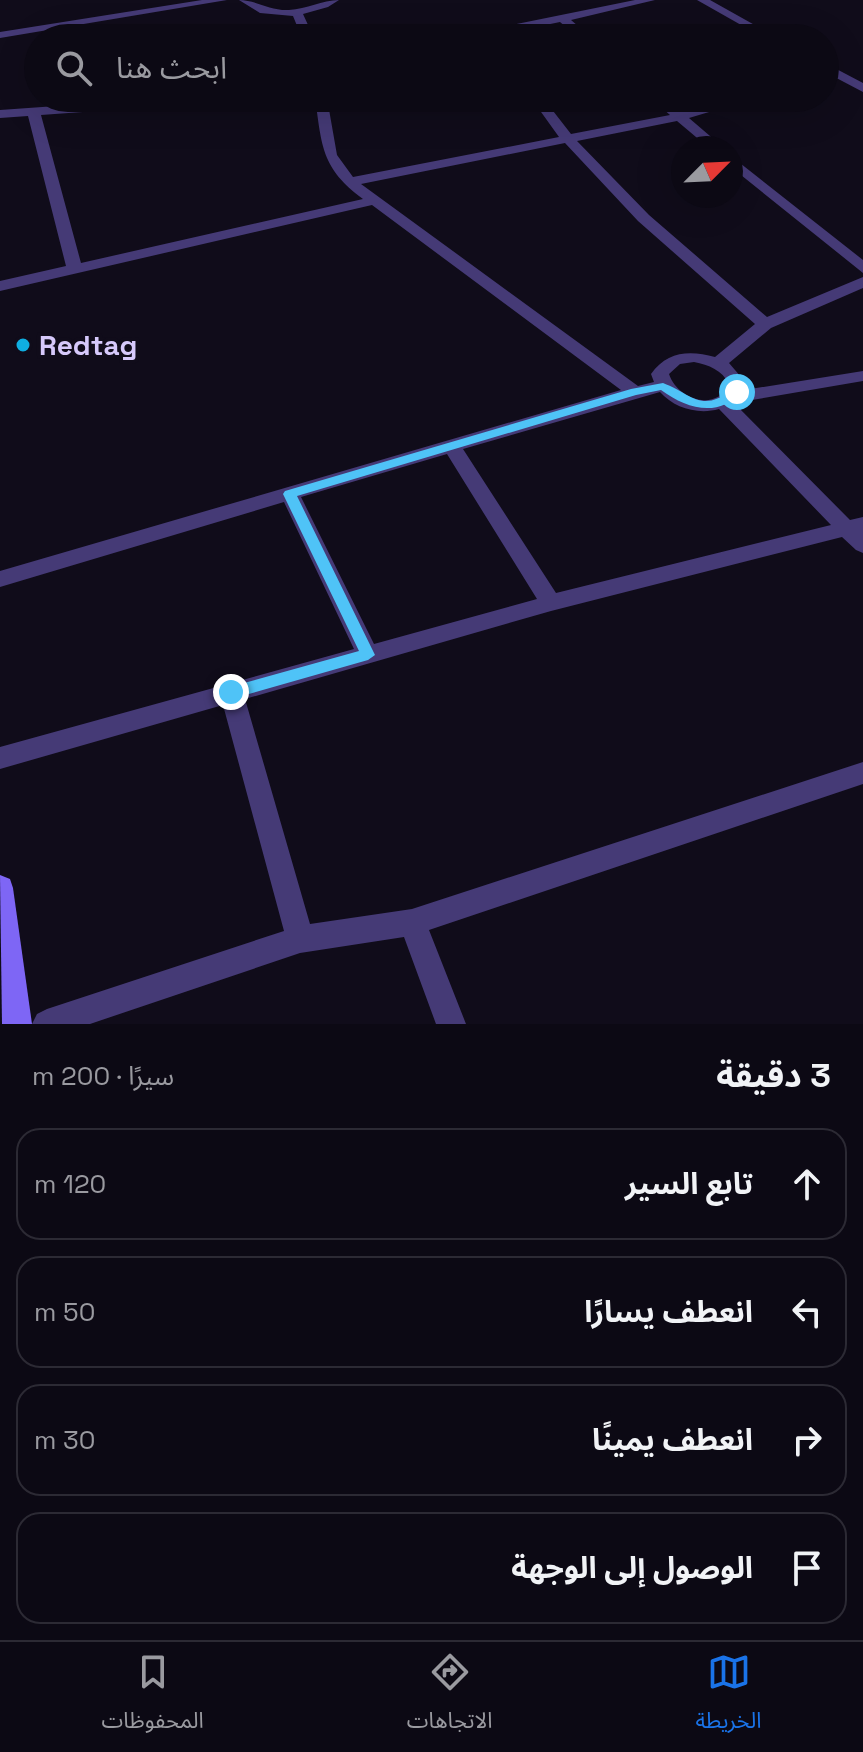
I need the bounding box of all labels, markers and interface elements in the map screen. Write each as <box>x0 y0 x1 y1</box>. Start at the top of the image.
search box <box>24 24 839 112</box>
icon: search <box>52 46 96 90</box>
text: ابحث هنا <box>116 48 227 87</box>
north arrow <box>671 136 743 208</box>
place label: Redtag <box>39 327 137 363</box>
marker: Redtag <box>14 336 32 354</box>
route start <box>719 374 755 410</box>
route end <box>213 674 249 710</box>
text: 3 دقيقة <box>716 1054 831 1097</box>
text: سيرًا · 200 m <box>32 1059 174 1093</box>
icon: ahead <box>785 1162 829 1206</box>
text: تابع السير <box>625 1164 753 1203</box>
text: 120 m <box>34 1167 106 1201</box>
icon: left <box>785 1290 829 1334</box>
text: انعطف يسارًا <box>584 1292 753 1331</box>
text: 50 m <box>34 1295 95 1329</box>
icon: right <box>785 1418 829 1462</box>
text: انعطف يمينًا <box>592 1420 753 1459</box>
text: 30 m <box>34 1423 95 1457</box>
icon: arrive <box>785 1546 829 1590</box>
text: الوصول إلى الوجهة <box>511 1548 753 1587</box>
tab: المحفوظات <box>102 1650 204 1744</box>
tab: الاتجاهات <box>407 1650 493 1744</box>
tab: الخريطة <box>696 1650 762 1744</box>

